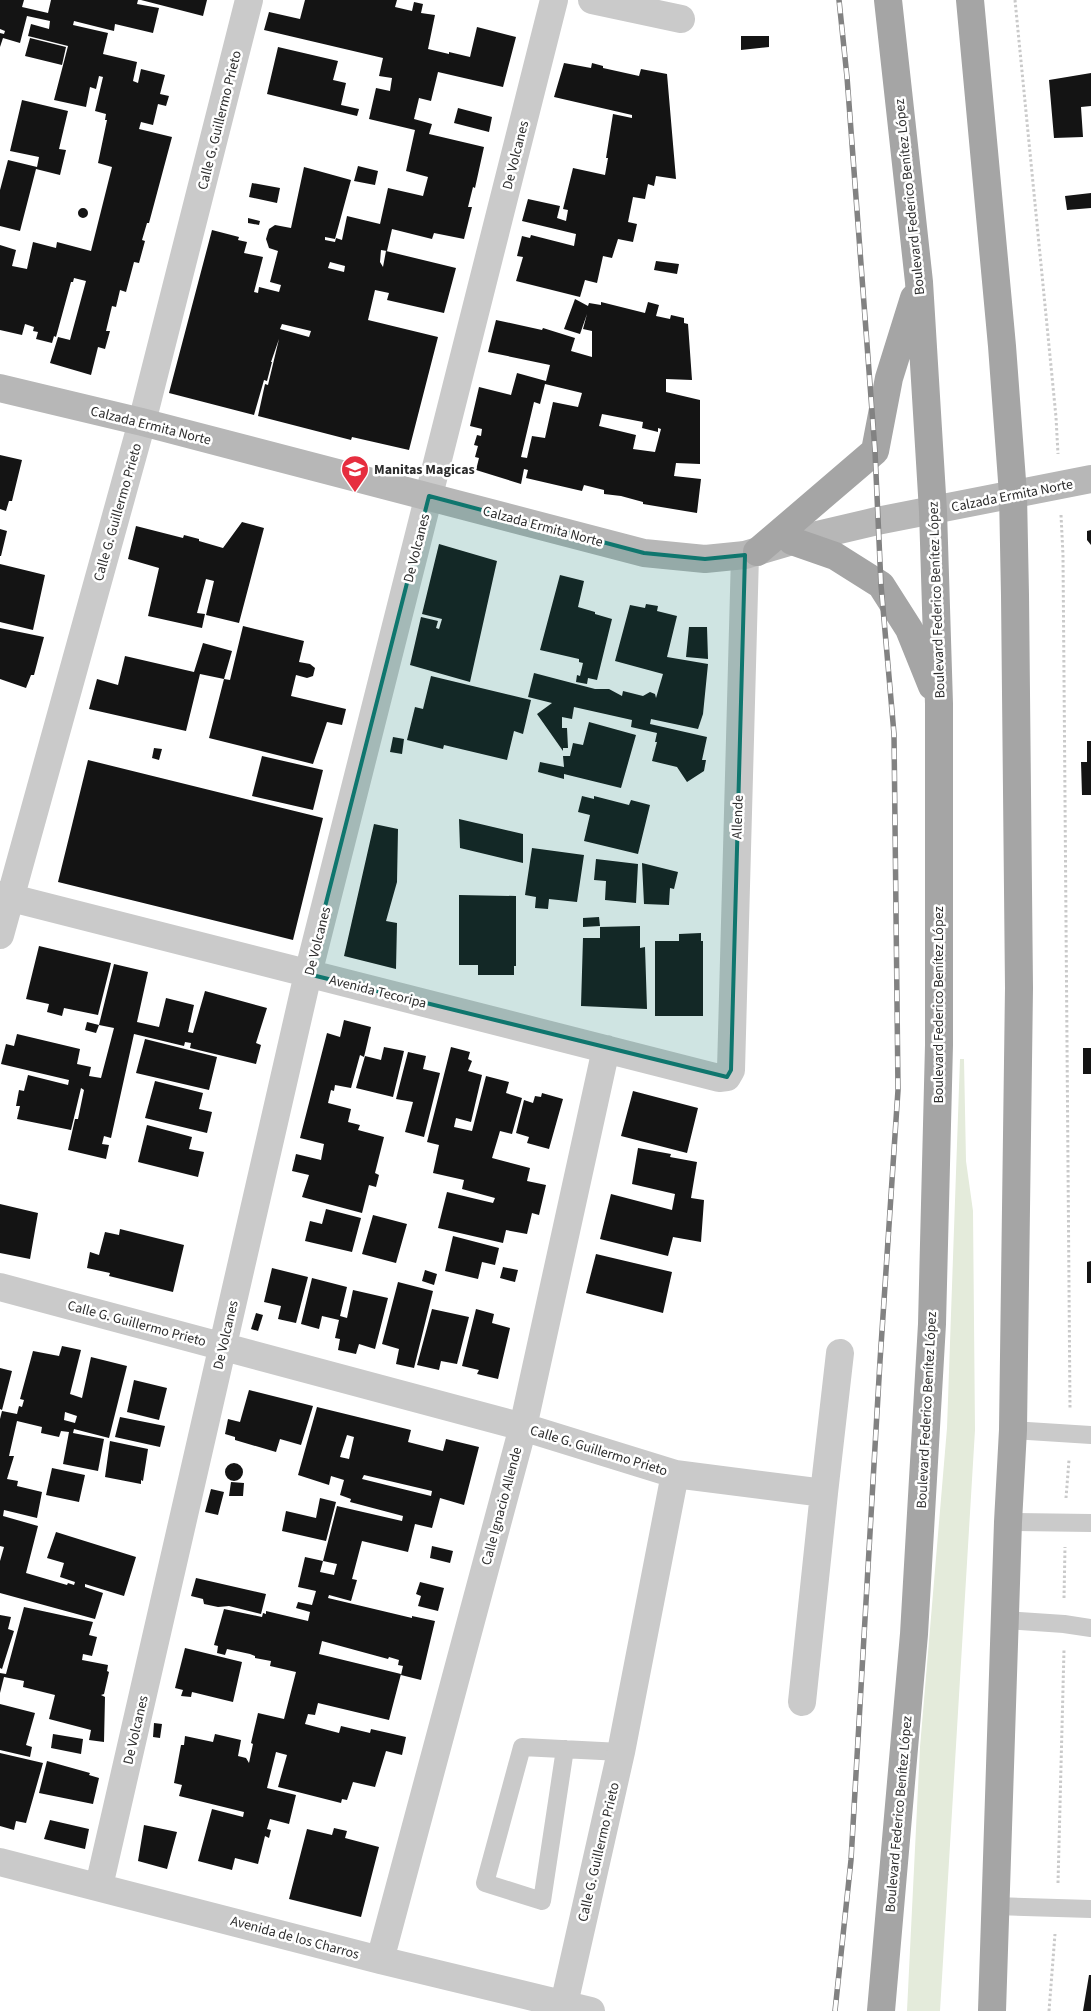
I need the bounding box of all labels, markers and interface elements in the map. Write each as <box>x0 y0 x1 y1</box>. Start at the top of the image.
street label: Calle G. Guillermo Prieto <box>193 49 247 192</box>
street label: Boulevard Federico Benítez López <box>890 98 930 296</box>
street label: De Volcanes <box>498 119 534 192</box>
street label: Calzada Ermita Norte <box>88 401 213 451</box>
street label: Calle G. Guillermo Prieto <box>89 441 147 584</box>
school or university icon: Manitas Magicas <box>340 454 370 493</box>
place label: Manitas Magicas <box>374 460 475 480</box>
street label: Calzada Ermita Norte <box>950 474 1075 518</box>
street label: Calzada Ermita Norte <box>481 501 605 553</box>
street label: Boulevard Federico Benítez López <box>924 501 950 699</box>
street label: De Volcanes <box>399 512 435 585</box>
street label: Allende <box>727 795 749 839</box>
street label: De Volcanes <box>300 905 336 978</box>
street label: Boulevard Federico Benítez López <box>929 906 949 1104</box>
street label: Avenida Tecoripa <box>327 970 429 1014</box>
street label: Calle G. Guillermo Prieto <box>65 1296 208 1352</box>
street label: De Volcanes <box>208 1299 244 1372</box>
street label: Boulevard Federico Benítez López <box>912 1311 942 1509</box>
street label: Calle G. Guillermo Prieto <box>528 1421 670 1481</box>
street label: Calle Ignacio Allende <box>477 1445 527 1568</box>
street label: De Volcanes <box>118 1694 154 1767</box>
street label: Boulevard Federico Benítez López <box>880 1715 918 1913</box>
street label: Calle G. Guillermo Prieto <box>573 1780 625 1924</box>
street label: Avenida de los Charros <box>228 1911 362 1965</box>

